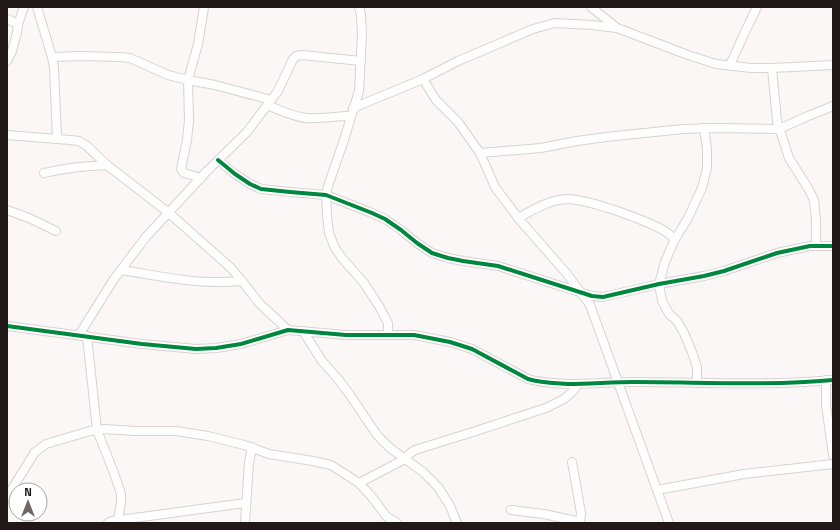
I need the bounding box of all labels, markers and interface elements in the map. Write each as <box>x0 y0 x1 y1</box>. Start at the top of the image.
north arrow <box>8 482 48 522</box>
text: N <box>24 484 32 500</box>

